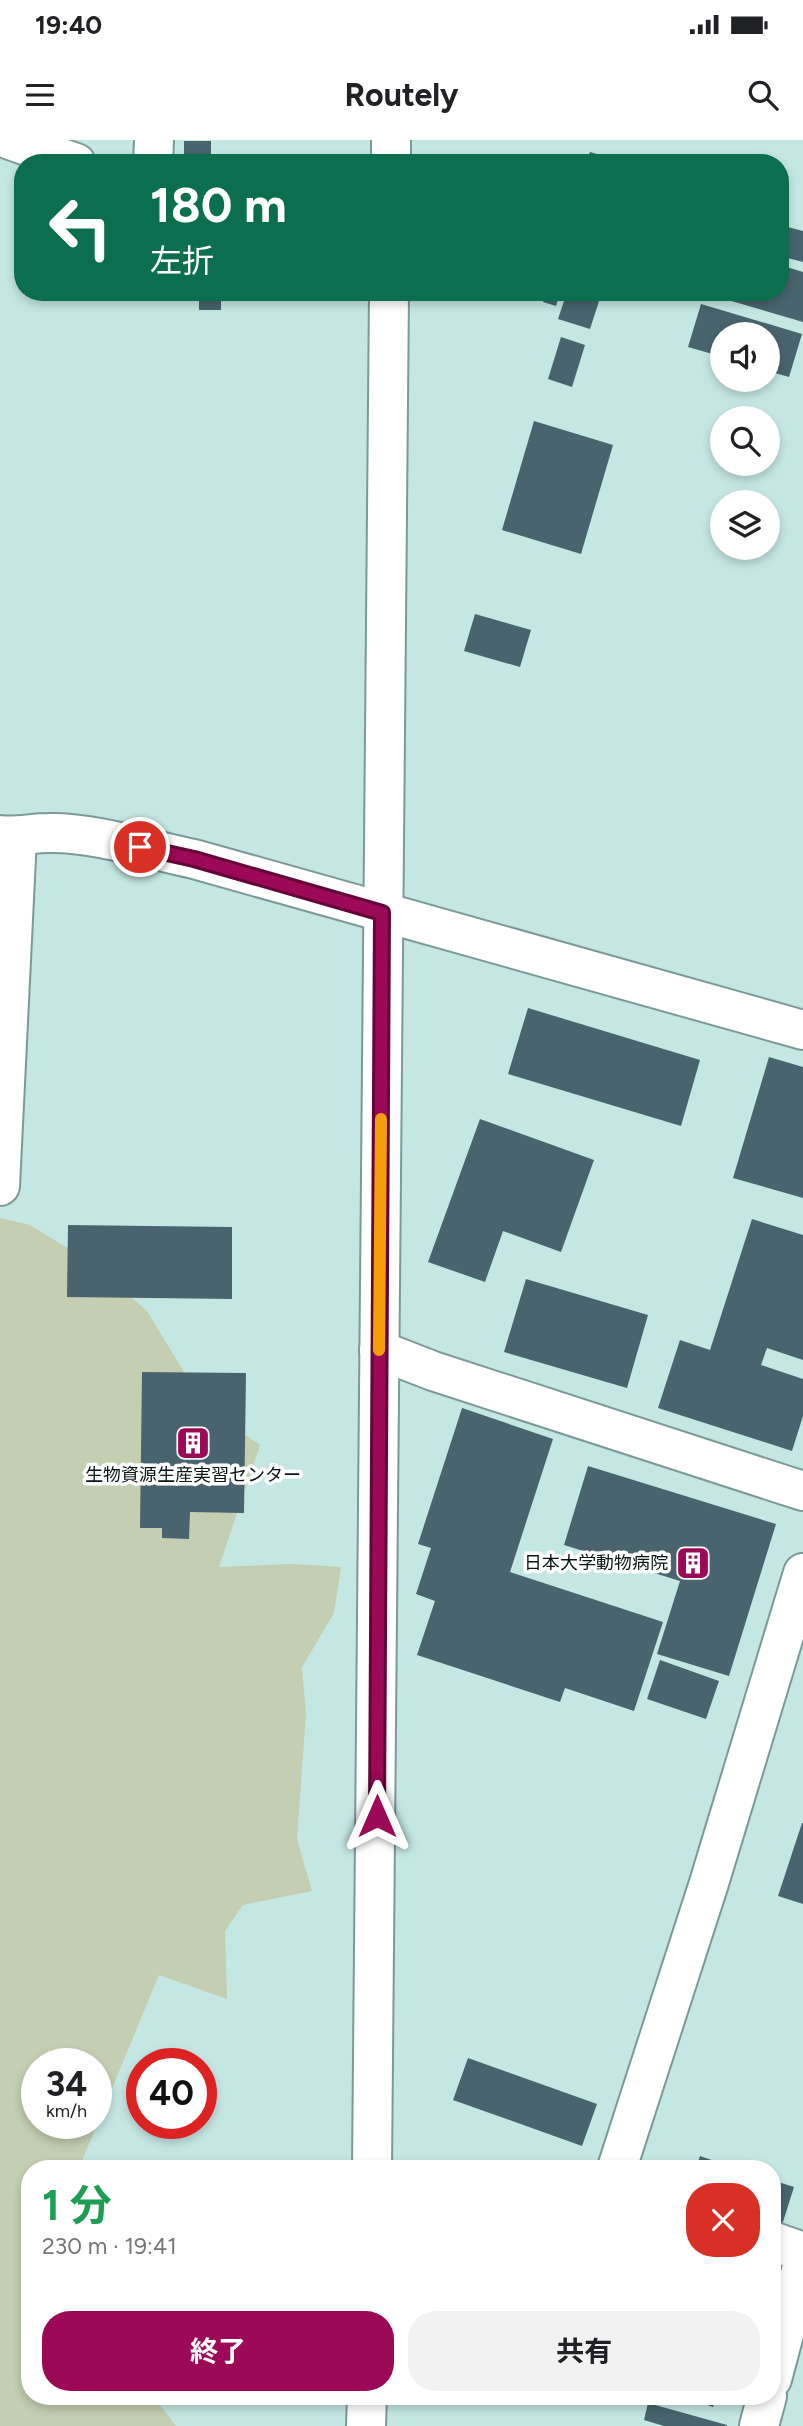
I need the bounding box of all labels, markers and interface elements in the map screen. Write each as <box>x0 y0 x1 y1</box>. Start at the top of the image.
text: 19:40 <box>35 9 102 41</box>
icon: menu <box>21 76 59 114</box>
text: Routely <box>344 76 459 114</box>
icon: search <box>744 76 782 114</box>
text: 180 m <box>150 175 287 234</box>
icon: left <box>35 182 126 273</box>
text: 左折 <box>150 242 214 280</box>
map controls <box>710 322 780 560</box>
button: sound <box>710 322 780 392</box>
button: search <box>710 406 780 476</box>
button: layers <box>710 490 780 560</box>
pin <box>110 817 170 877</box>
icon: arrive <box>121 828 159 866</box>
building icon: 生物資源生産実習センター <box>174 1424 212 1462</box>
place label: 生物資源生産実習センター <box>85 1464 301 1486</box>
building icon: 日本大学動物病院 <box>674 1544 712 1582</box>
place label: 日本大学動物病院 <box>524 1552 668 1574</box>
position arrow <box>340 1779 414 1853</box>
speed limit sign: 40 <box>126 2048 217 2139</box>
text: 34 <box>46 2063 87 2105</box>
text: km/h <box>46 2100 87 2122</box>
text: 1 分 <box>42 2180 112 2231</box>
button: close <box>686 2183 760 2257</box>
text: 230 m · 19:41 <box>42 2232 177 2260</box>
button: 終了 <box>42 2311 394 2391</box>
button: 共有 <box>408 2311 760 2391</box>

